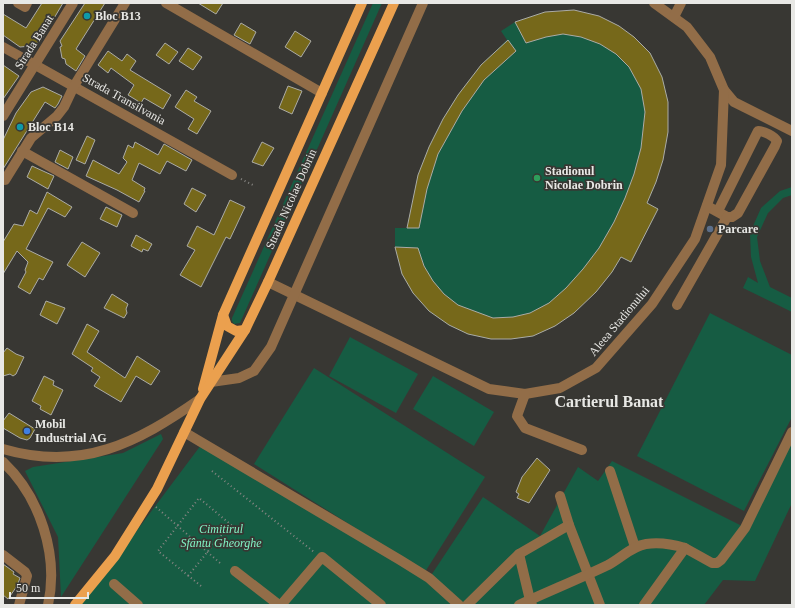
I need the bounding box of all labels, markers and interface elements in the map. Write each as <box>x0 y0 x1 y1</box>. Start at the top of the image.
place label: Bloc B13 <box>95 9 141 23</box>
marker: Bloc B13 <box>82 11 92 21</box>
street label: Strada Banat <box>12 12 57 72</box>
street label: Strada Transilvania <box>80 70 169 128</box>
place label: Bloc B14 <box>28 120 74 134</box>
marker: Bloc B14 <box>15 122 25 132</box>
street label: Strada Nicolae Dobrin <box>263 147 319 251</box>
place label: Stadionul Nicolae Dobrin <box>545 164 623 192</box>
marker: Stadionul Nicolae Dobrin <box>532 173 542 183</box>
place label: Parcare <box>718 222 759 236</box>
marker: Parcare <box>705 224 715 234</box>
street label: Aleea Stadionului <box>586 283 653 359</box>
district label: Cartierul Banat <box>555 393 664 410</box>
place label: Mobil Industrial AG <box>35 417 107 445</box>
marker: Mobil Industrial AG <box>22 426 32 436</box>
park label: Cimitirul Sfântu Gheorghe <box>180 522 262 550</box>
scale bar <box>10 574 88 600</box>
text: 50 m <box>16 581 41 595</box>

